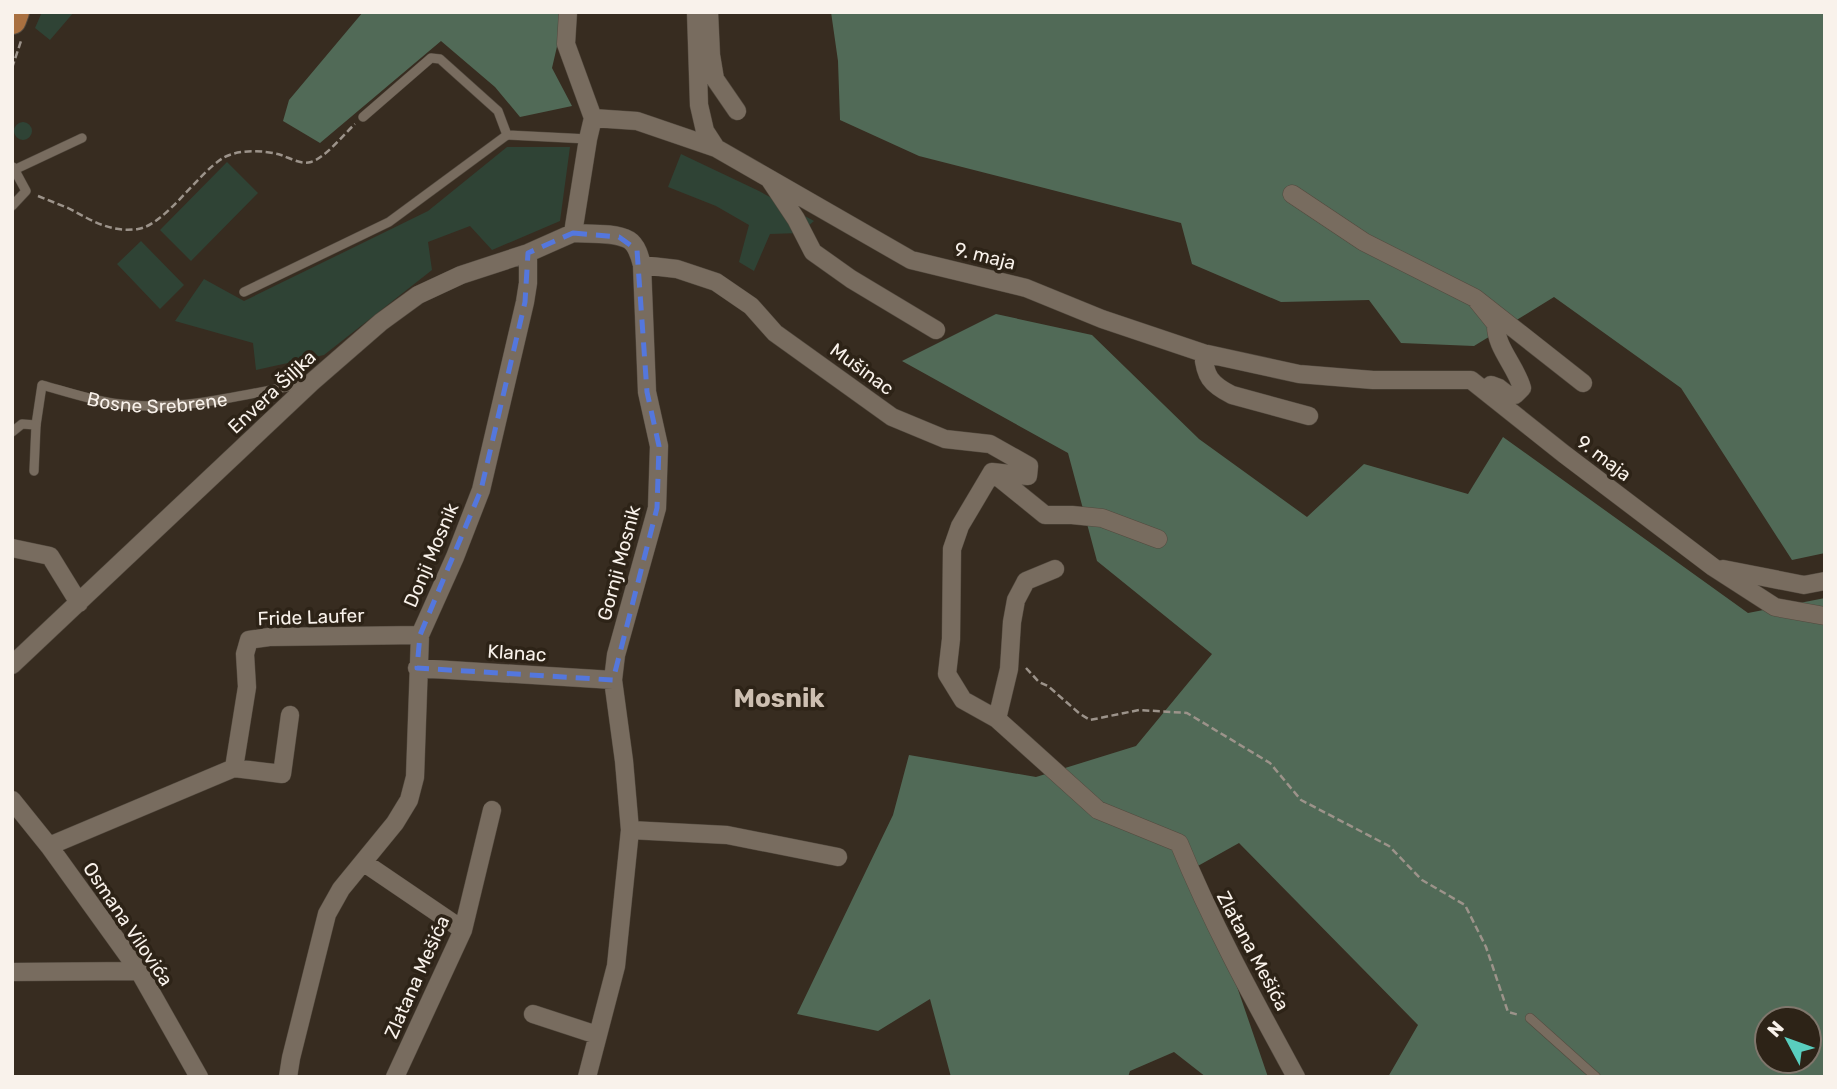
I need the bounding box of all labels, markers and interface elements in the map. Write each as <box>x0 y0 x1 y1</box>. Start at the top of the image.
street label: 9. maja <box>952 237 1018 275</box>
street label: Mušinac <box>826 338 898 400</box>
street label: Envera Šiljka <box>223 345 321 439</box>
street label: Bosne Srebrene <box>85 387 229 417</box>
street label: 9. maja <box>1572 430 1636 486</box>
street label: Donji Mosnik <box>399 499 463 611</box>
street label: Gornji Mosnik <box>593 503 645 623</box>
street label: Fride Laufer <box>257 604 366 630</box>
street label: Klanac <box>487 639 547 667</box>
district label: Mosnik <box>733 683 825 714</box>
street label: Osmana Vilovića <box>78 858 178 990</box>
street label: Zlatana Mešića <box>1212 887 1294 1015</box>
street label: Zlatana Mešića <box>380 912 454 1042</box>
north arrow <box>1753 1005 1823 1075</box>
text: N <box>1762 1016 1789 1042</box>

